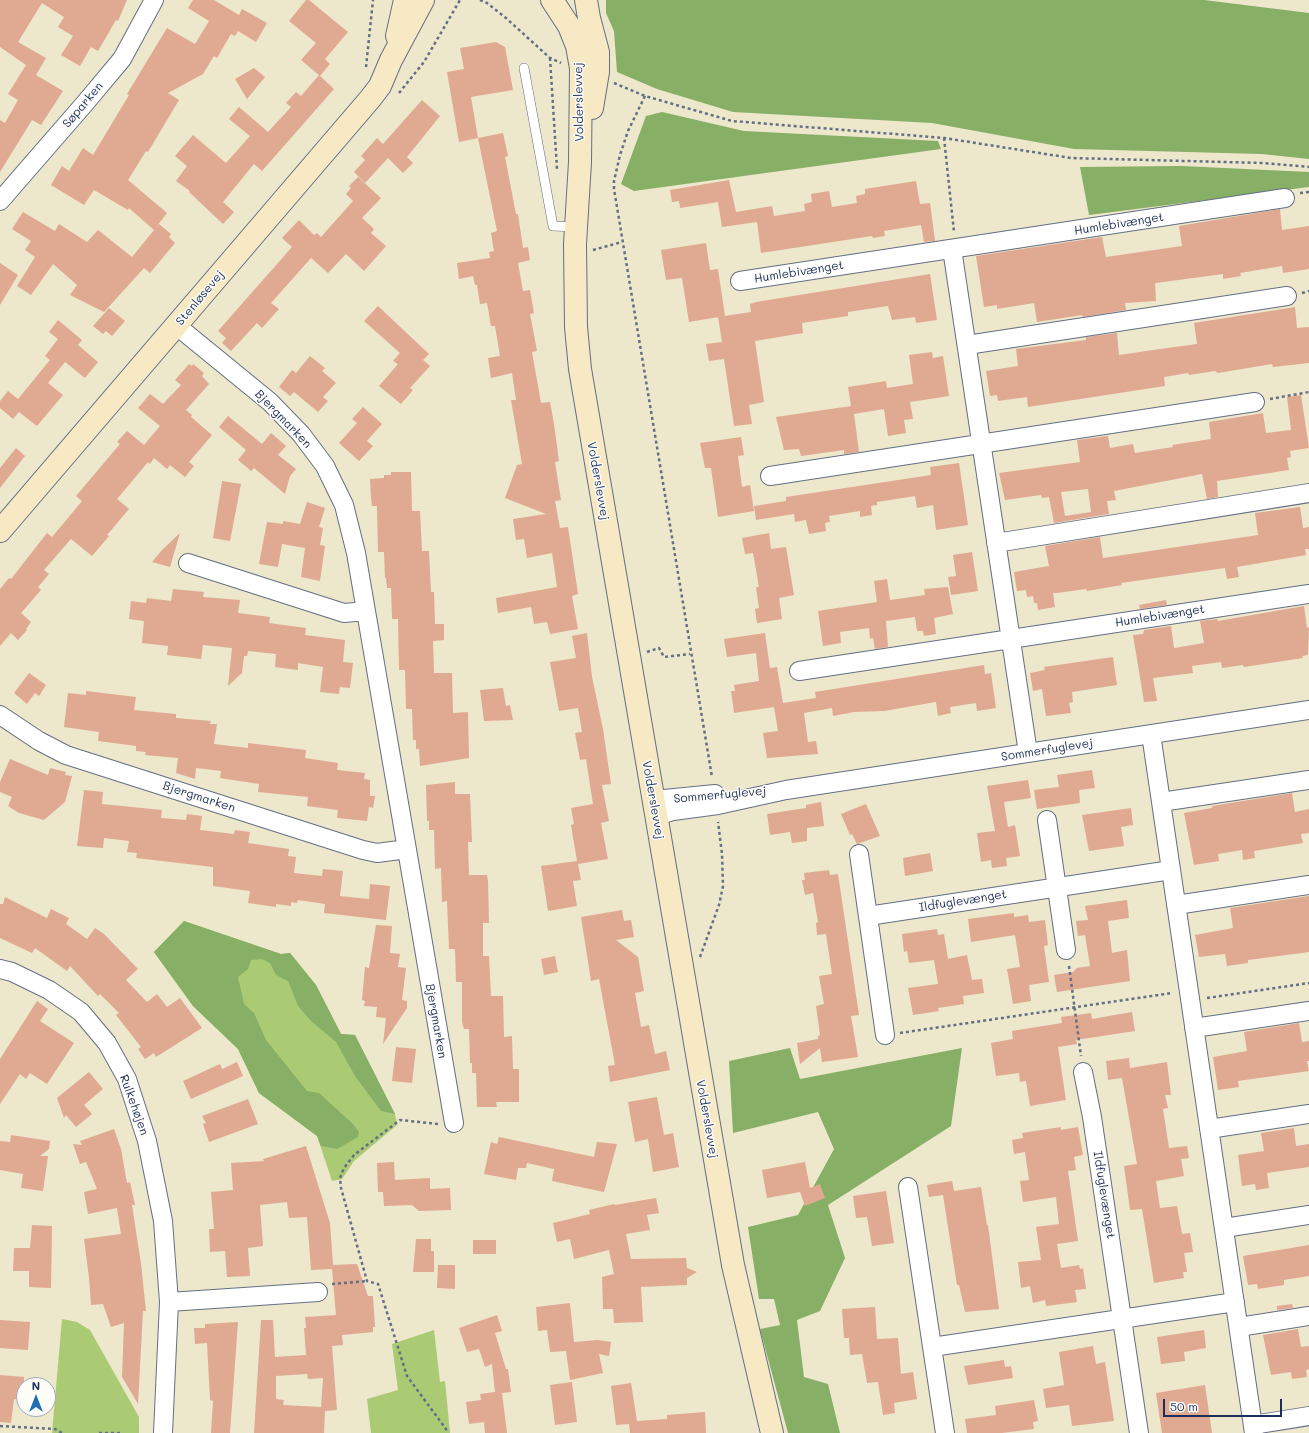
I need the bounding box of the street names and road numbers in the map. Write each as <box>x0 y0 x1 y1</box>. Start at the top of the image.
street label: Volderslevvej <box>571 62 587 142</box>
street label: Søparken <box>60 79 106 131</box>
street label: Humlebivænget <box>1073 210 1165 238</box>
street label: Humlebivænget <box>753 258 845 286</box>
street label: Stenløsevej <box>173 268 227 328</box>
street label: Bjergmarken <box>252 387 314 451</box>
street label: Volderslevvej <box>584 441 612 521</box>
street label: Humlebivænget <box>1114 602 1206 630</box>
street label: Sommerfuglevej <box>1000 736 1094 764</box>
street label: Volderslevvej <box>639 760 667 840</box>
street label: Bjergmarken <box>161 779 237 815</box>
street label: Sommerfuglevej <box>673 784 767 806</box>
street label: Ildfuglevænget <box>918 887 1008 915</box>
street label: Bjergmarken <box>422 983 450 1059</box>
street label: Rulkehøjen <box>116 1073 152 1137</box>
street label: Volderslevvej <box>693 1079 721 1159</box>
street label: Ildfuglevænget <box>1090 1150 1118 1240</box>

